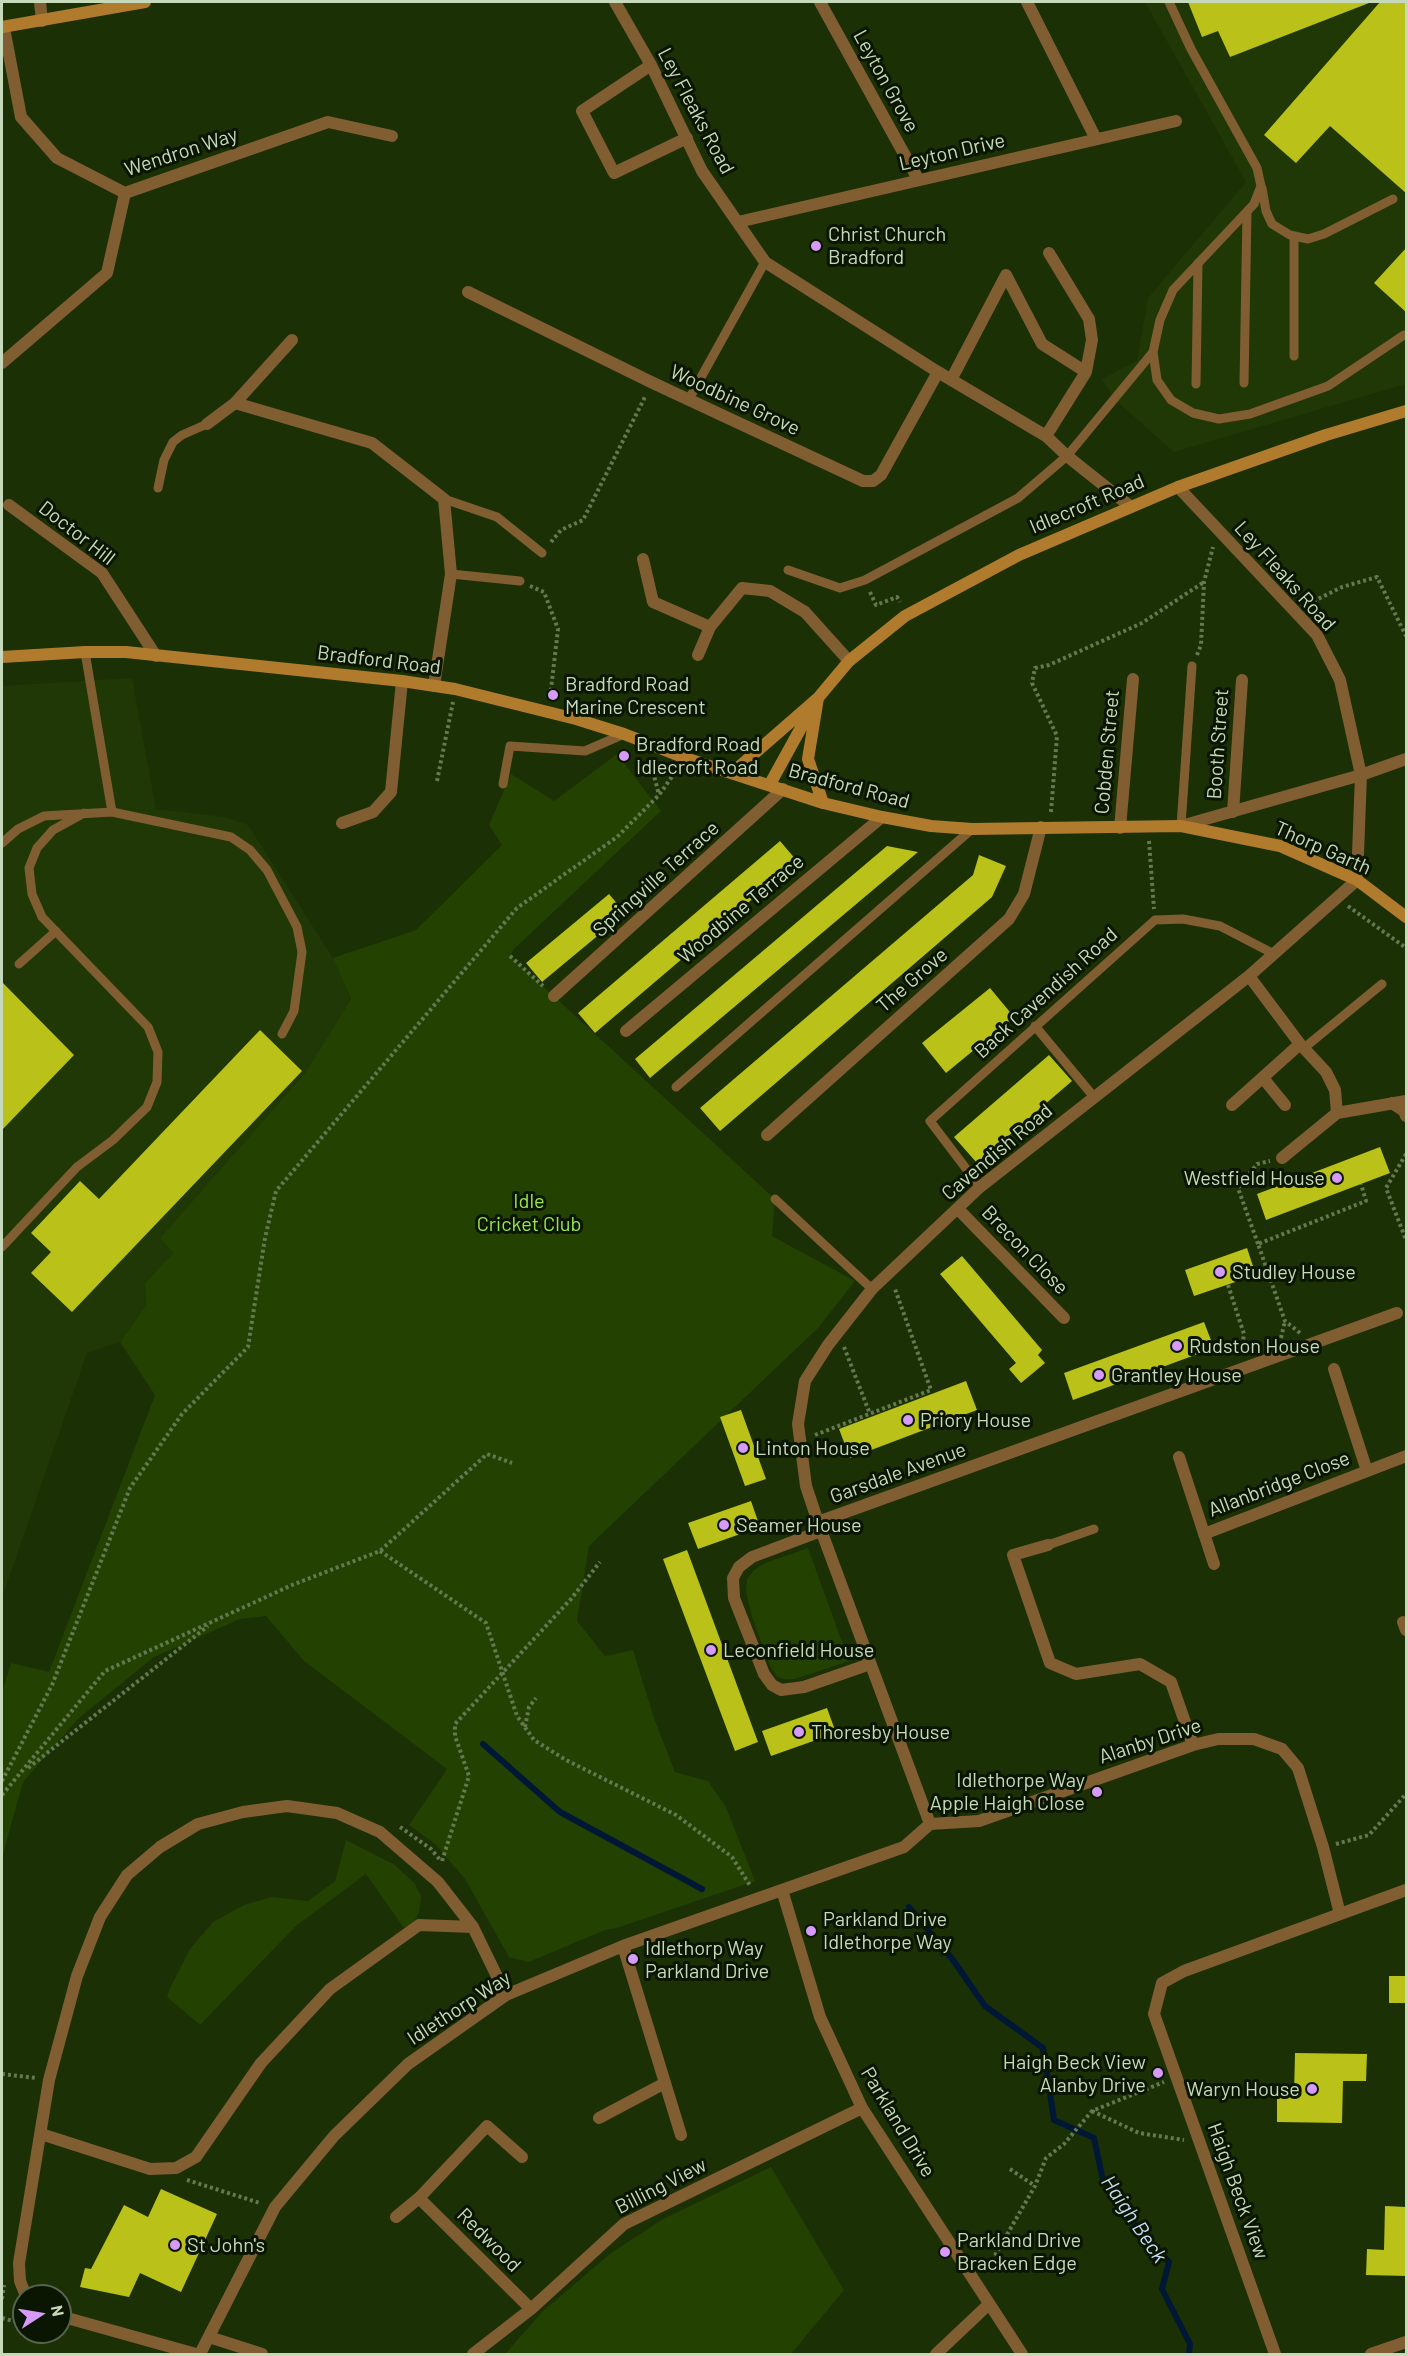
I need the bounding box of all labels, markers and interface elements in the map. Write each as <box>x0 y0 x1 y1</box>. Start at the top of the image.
street label: Leyton Grove <box>848 26 924 136</box>
street label: Ley Fleaks Road <box>653 44 739 178</box>
street label: Wendron Way <box>121 122 241 182</box>
street label: Leyton Drive <box>897 128 1007 176</box>
place label: Christ Church Bradford <box>828 222 946 269</box>
marker: Christ Church Bradford <box>809 239 823 253</box>
street label: Woodbine Grove <box>666 359 804 441</box>
street label: Idlecroft Road <box>1026 469 1148 539</box>
street label: Doctor Hill <box>34 496 120 570</box>
street label: Ley Fleaks Road <box>1229 516 1341 636</box>
street label: Bradford Road <box>316 641 442 679</box>
place label: Bradford Road Marine Crescent <box>565 672 706 719</box>
marker: Bradford Road Marine Crescent <box>546 688 560 702</box>
street label: Booth Street <box>1202 688 1234 800</box>
street label: Cobden Street <box>1090 689 1124 815</box>
place label: Bradford Road Idlecroft Road <box>636 732 760 779</box>
marker: Bradford Road Idlecroft Road <box>617 749 631 763</box>
street label: Bradford Road <box>786 758 912 814</box>
street label: Springville Terrace <box>588 816 724 942</box>
street label: Thorp Garth <box>1271 816 1375 880</box>
street label: Woodbine Terrace <box>673 849 809 969</box>
street label: Back Cavendish Road <box>970 922 1122 1064</box>
street label: The Grove <box>872 943 952 1017</box>
street label: Cavendish Road <box>937 1099 1057 1205</box>
place label: Westfield House <box>1184 1166 1325 1190</box>
marker: Westfield House <box>1330 1171 1344 1185</box>
park label: Idle Cricket Club <box>477 1189 581 1236</box>
street label: Brecon Close <box>977 1201 1073 1299</box>
place label: Studley House <box>1232 1260 1356 1284</box>
marker: Studley House <box>1213 1265 1227 1279</box>
place label: Rudston House <box>1189 1334 1320 1358</box>
marker: Rudston House <box>1170 1339 1184 1353</box>
place label: Grantley House <box>1111 1363 1242 1387</box>
marker: Grantley House <box>1092 1368 1106 1382</box>
place label: Priory House <box>920 1408 1031 1432</box>
marker: Priory House <box>901 1413 915 1427</box>
place label: Linton House <box>755 1436 870 1460</box>
street label: Garsdale Avenue <box>827 1437 969 1509</box>
marker: Linton House <box>736 1441 750 1455</box>
street label: Allanbridge Close <box>1205 1446 1353 1522</box>
place label: Seamer House <box>736 1513 862 1537</box>
marker: Seamer House <box>717 1518 731 1532</box>
place label: Leconfield House <box>723 1638 874 1662</box>
marker: Leconfield House <box>704 1643 718 1657</box>
street label: Alanby Drive <box>1096 1713 1204 1769</box>
place label: Thoresby House <box>811 1720 950 1744</box>
marker: Thoresby House <box>792 1725 806 1739</box>
place label: Idlethorpe Way Apple Haigh Close <box>930 1768 1085 1815</box>
marker: Idlethorpe Way Apple Haigh Close <box>1090 1785 1104 1799</box>
place label: Parkland Drive Idlethorpe Way <box>823 1907 952 1954</box>
marker: Parkland Drive Idlethorpe Way <box>804 1924 818 1938</box>
place label: Idlethorp Way Parkland Drive <box>645 1936 769 1983</box>
marker: Idlethorp Way Parkland Drive <box>626 1952 640 1966</box>
street label: Idlethorp Way <box>403 1966 515 2050</box>
place label: Haigh Beck View Alanby Drive <box>1003 2050 1146 2097</box>
street label: Parkland Drive <box>856 2063 940 2181</box>
marker: Haigh Beck View Alanby Drive <box>1151 2066 1165 2080</box>
place label: Waryn House <box>1186 2077 1300 2101</box>
marker: Waryn House <box>1305 2082 1319 2096</box>
street label: Haigh Beck View <box>1202 2120 1274 2262</box>
street label: Billing View <box>611 2153 711 2219</box>
water label: Haigh Beck <box>1096 2171 1172 2267</box>
street label: Redwood <box>452 2203 526 2277</box>
place label: Parkland Drive Bracken Edge <box>957 2228 1081 2275</box>
place label: St John's <box>187 2233 265 2257</box>
marker: St John's <box>168 2238 182 2252</box>
marker: Parkland Drive Bracken Edge <box>938 2245 952 2259</box>
north arrow <box>12 2284 72 2344</box>
text: N <box>48 2303 69 2318</box>

